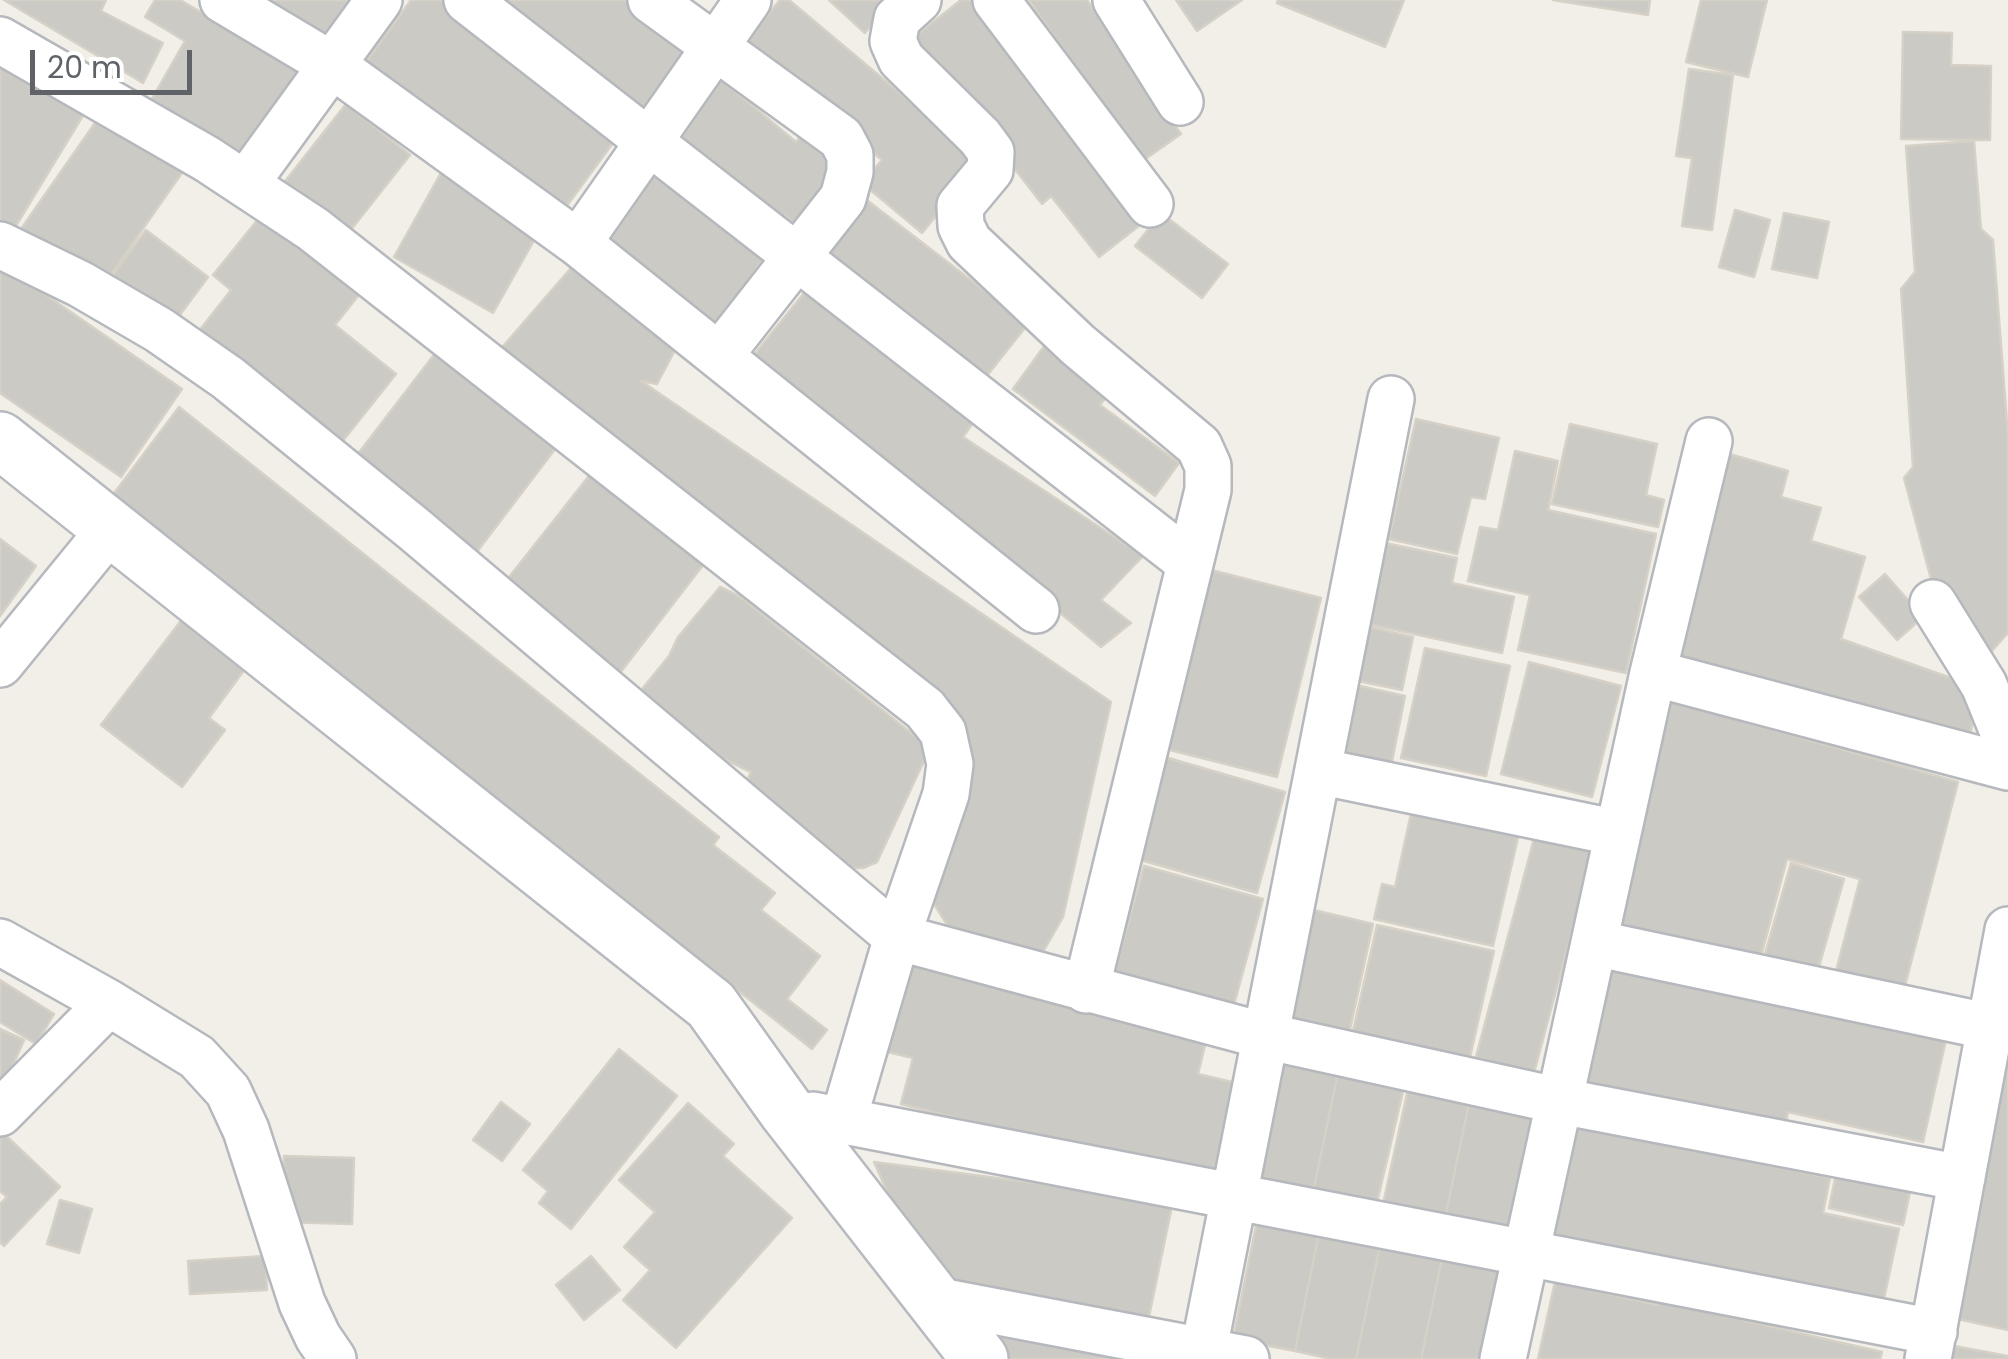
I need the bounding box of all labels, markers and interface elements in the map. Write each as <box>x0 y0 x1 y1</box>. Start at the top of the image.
scale bar <box>35 30 198 92</box>
text: 20 m <box>47 46 122 89</box>

